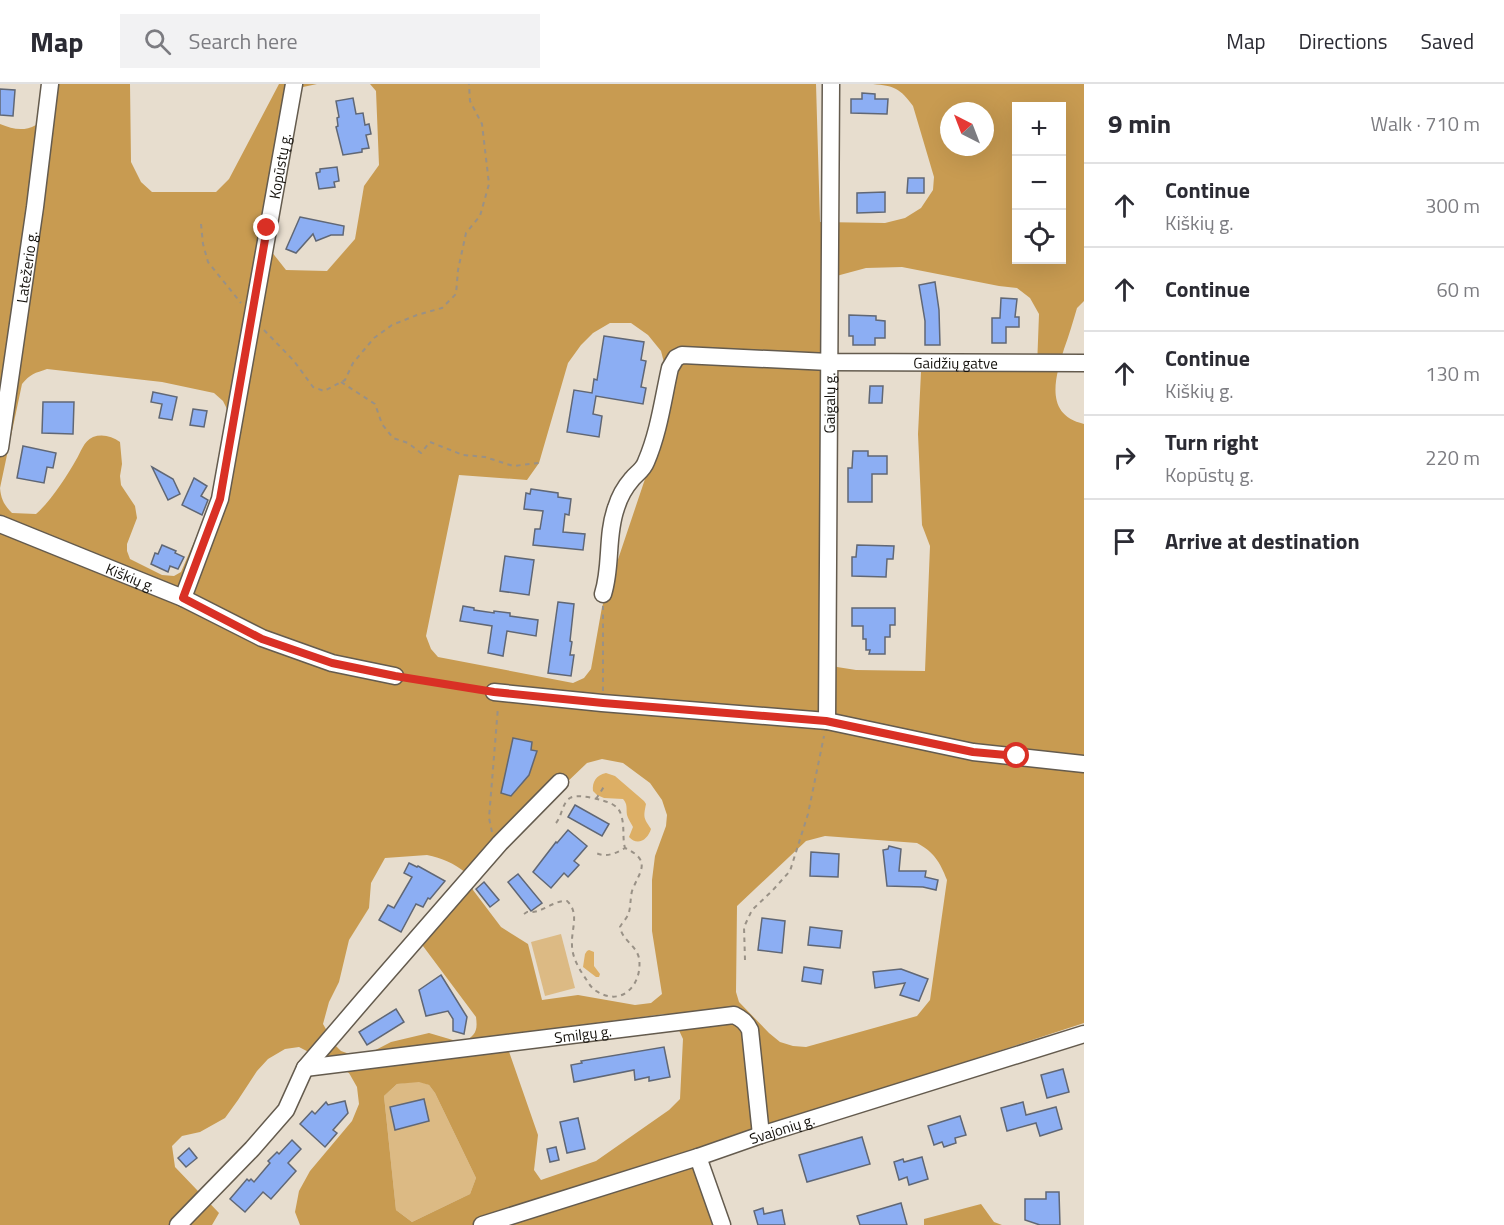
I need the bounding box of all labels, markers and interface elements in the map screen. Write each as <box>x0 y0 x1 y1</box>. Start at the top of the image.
search box <box>120 14 540 68</box>
text: Map <box>30 20 84 63</box>
text: Search here <box>189 24 298 58</box>
icon: search <box>141 25 174 58</box>
text: Map <box>1226 25 1266 57</box>
text: Directions <box>1299 25 1388 57</box>
text: Saved <box>1421 25 1474 57</box>
north arrow <box>940 102 994 156</box>
map controls <box>1012 102 1066 264</box>
button: + <box>1012 102 1066 156</box>
text: 9 min <box>1108 104 1171 143</box>
text: Walk · 710 m <box>1371 108 1480 139</box>
street label: Kopūstų g. <box>262 131 297 201</box>
button: − <box>1012 156 1066 210</box>
text: Continue <box>1165 173 1250 207</box>
icon: ahead <box>1108 189 1141 222</box>
text: 300 m <box>1425 190 1480 221</box>
text: Kiškių g. <box>1165 207 1234 238</box>
button: locate <box>1012 210 1066 264</box>
route end <box>253 214 279 240</box>
street label: Latežerio g. <box>10 229 43 304</box>
text: Continue <box>1165 272 1250 306</box>
icon: ahead <box>1108 273 1141 306</box>
text: 60 m <box>1436 274 1480 305</box>
text: Continue <box>1165 341 1250 375</box>
street label: Gaidžių gatve <box>913 351 998 374</box>
icon: ahead <box>1108 357 1141 390</box>
text: 130 m <box>1425 358 1480 389</box>
street label: Gaigalų g. <box>817 372 841 434</box>
text: Kiškių g. <box>1165 375 1234 406</box>
text: Turn right <box>1165 425 1259 459</box>
icon: right <box>1108 441 1141 474</box>
text: 220 m <box>1425 442 1480 473</box>
text: Kopūstų g. <box>1165 459 1254 490</box>
text: Arrive at destination <box>1165 524 1360 558</box>
icon: arrive <box>1108 525 1141 558</box>
street label: Kiškių g. <box>103 557 159 597</box>
route start <box>1003 742 1029 768</box>
street label: Smilgų g. <box>553 1019 613 1049</box>
street label: Svajonių g. <box>746 1107 817 1150</box>

